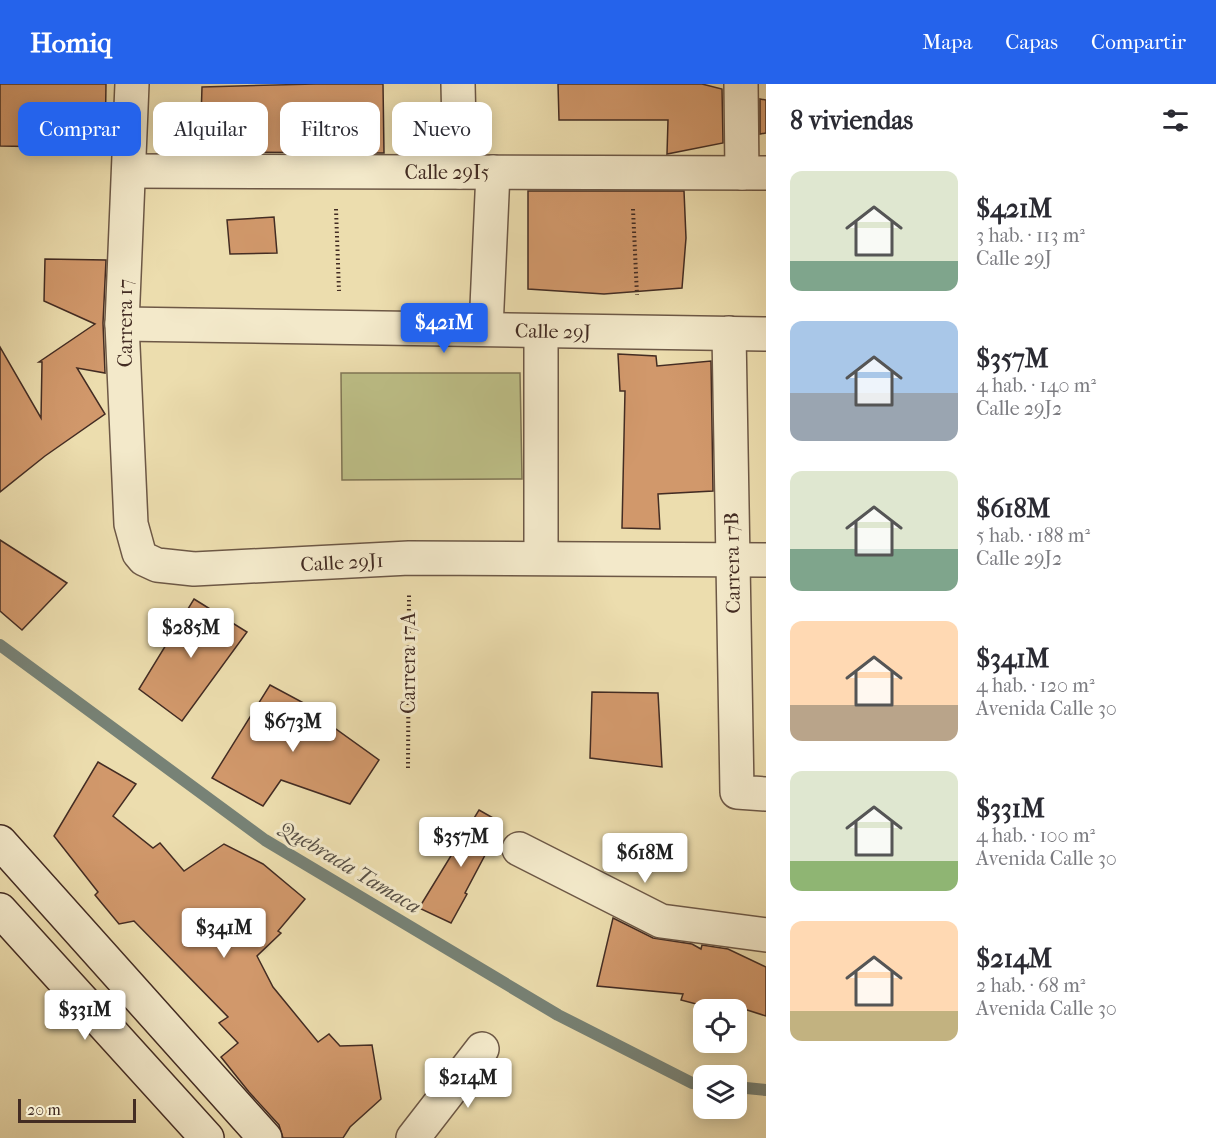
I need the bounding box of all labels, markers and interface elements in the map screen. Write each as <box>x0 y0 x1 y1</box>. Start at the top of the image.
text: Homiq <box>30 26 112 59</box>
text: Mapa <box>922 30 972 54</box>
text: Capas <box>1005 30 1058 54</box>
text: Compartir <box>1091 30 1186 54</box>
chip: Comprar <box>18 102 141 156</box>
chip: Alquilar <box>153 102 268 156</box>
chip: Filtros <box>280 102 380 156</box>
chip: Nuevo <box>392 102 492 156</box>
icon: filters <box>1159 104 1192 137</box>
text: 8 viviendas <box>790 105 913 136</box>
street label: Calle 29I5 <box>404 161 490 184</box>
text: $421M <box>976 193 1052 224</box>
icon: home <box>838 195 910 267</box>
text: 3 hab. · 113 m² <box>976 224 1085 247</box>
text: Calle 29J <box>976 247 1052 270</box>
street label: Carrera 17 <box>114 278 137 367</box>
pin: $421M <box>402 303 486 354</box>
text: $421M <box>415 311 473 334</box>
street label: Calle 29J <box>515 319 591 344</box>
text: $357M <box>976 343 1049 374</box>
icon: home <box>838 345 910 417</box>
text: 4 hab. · 140 m² <box>976 374 1096 397</box>
text: Calle 29J2 <box>976 397 1062 420</box>
text: $618M <box>976 493 1050 524</box>
icon: home <box>838 495 910 567</box>
street label: Carrera 17B <box>720 512 745 614</box>
text: 5 hab. · 188 m² <box>976 524 1090 547</box>
text: Calle 29J2 <box>976 547 1062 570</box>
street label: Calle 29J1 <box>300 549 384 576</box>
pin: $285M <box>149 608 233 659</box>
street label: Carrera 17A <box>397 611 420 714</box>
text: $285M <box>162 616 220 639</box>
text: $341M <box>976 643 1049 674</box>
icon: home <box>838 645 910 717</box>
text: 4 hab. · 120 m² <box>976 674 1095 697</box>
text: Avenida Calle 30 <box>976 697 1117 720</box>
pin: $673M <box>251 702 335 753</box>
text: $673M <box>264 710 322 733</box>
text: $331M <box>976 793 1045 824</box>
icon: home <box>838 795 910 867</box>
water label: Quebrada Tamaca <box>274 815 425 919</box>
pin: $357M <box>419 817 503 868</box>
text: 4 hab. · 100 m² <box>976 824 1095 847</box>
text: $357M <box>433 825 489 848</box>
pin: $618M <box>603 833 687 884</box>
text: $618M <box>616 841 674 864</box>
text: Avenida Calle 30 <box>976 847 1117 870</box>
pin: $341M <box>182 908 266 959</box>
text: $341M <box>196 916 252 939</box>
text: $214M <box>976 943 1052 974</box>
icon: home <box>838 945 910 1017</box>
text: 2 hab. · 68 m² <box>976 974 1085 997</box>
pin: $331M <box>43 990 127 1041</box>
text: Avenida Calle 30 <box>976 997 1117 1020</box>
text: $331M <box>59 998 111 1021</box>
map controls <box>693 999 747 1119</box>
button: locate <box>693 999 747 1053</box>
pin: $214M <box>426 1058 510 1109</box>
button: layers <box>693 1065 747 1119</box>
text: $214M <box>439 1066 497 1089</box>
scale bar <box>18 1096 136 1124</box>
text: 20 m <box>27 1100 61 1119</box>

